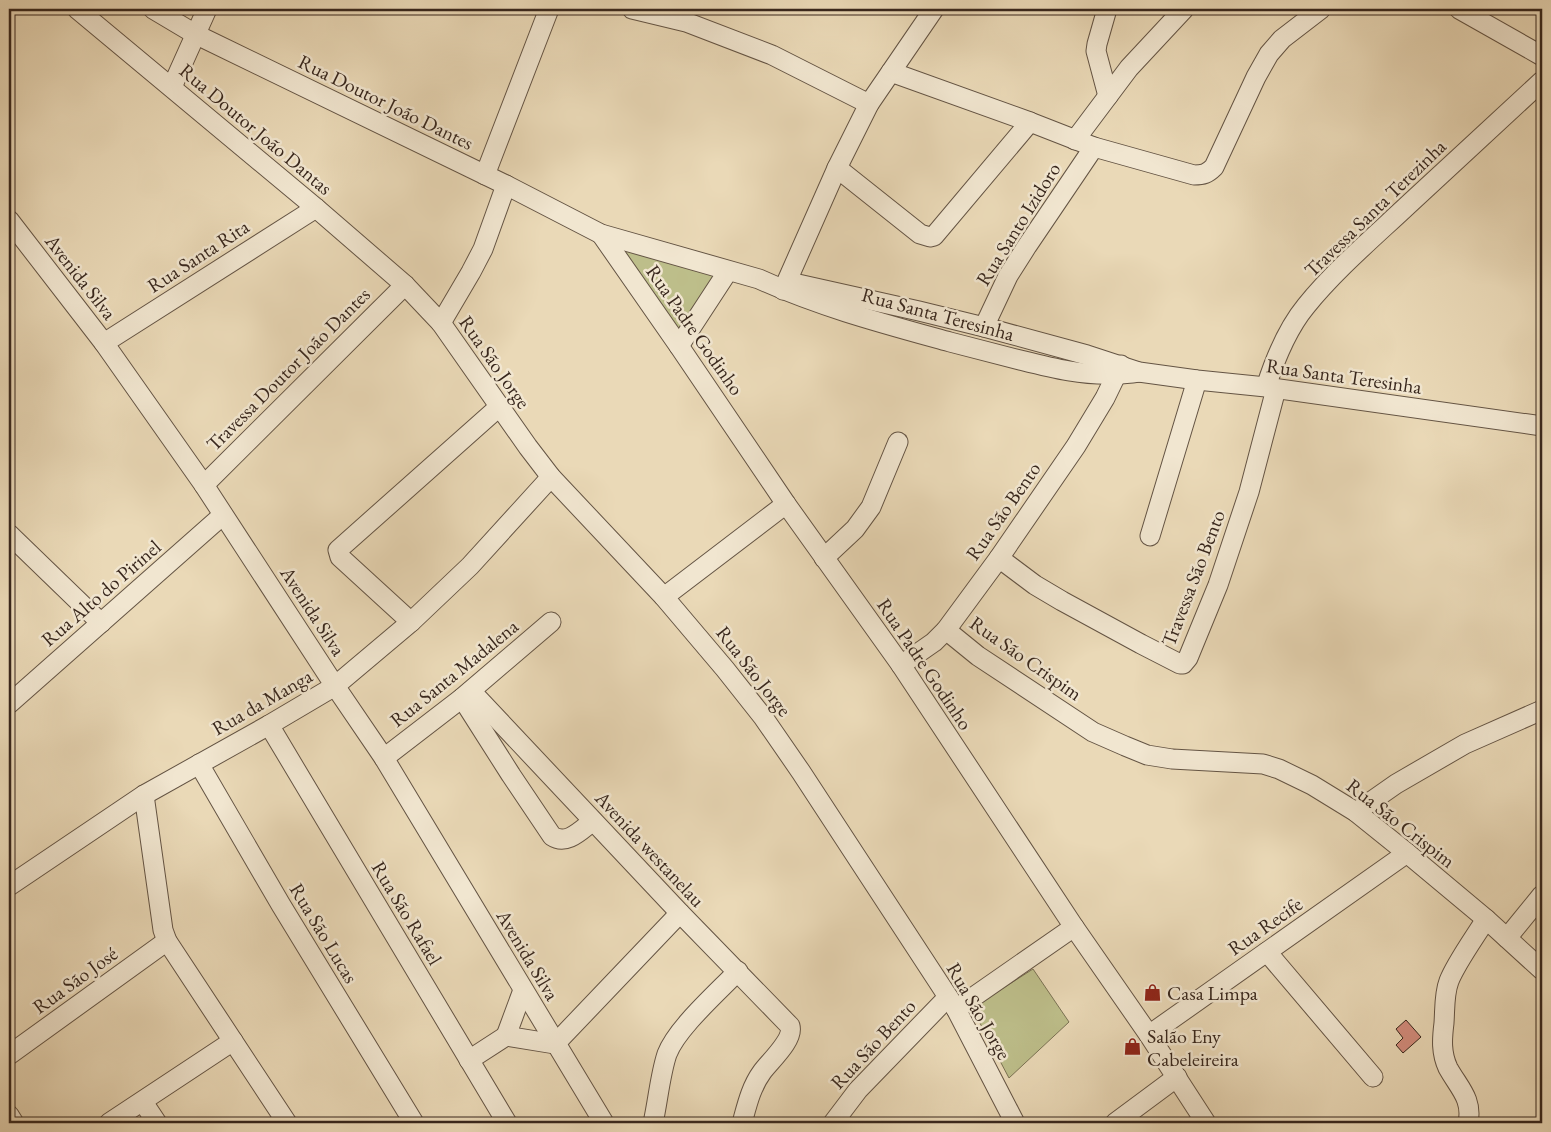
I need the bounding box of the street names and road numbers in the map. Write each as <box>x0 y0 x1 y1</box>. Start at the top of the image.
street label: Rua Doutor João Dantes <box>294 48 478 156</box>
street label: Rua Doutor João Dantas <box>174 57 338 201</box>
street label: Travessa Santa Terezinha <box>1298 133 1452 283</box>
street label: Rua Santo Izidoro <box>970 157 1066 291</box>
street label: Rua Santa Rita <box>142 213 254 299</box>
street label: Avenida Silva <box>39 228 123 325</box>
street label: Rua Padre Godinho <box>640 260 750 400</box>
street label: Rua Santa Teresinha <box>859 281 1017 347</box>
street label: Travessa Doutor João Dantes <box>201 282 375 456</box>
street label: Rua São Jorge <box>453 310 537 414</box>
street label: Rua Santa Teresinha <box>1265 352 1423 400</box>
street label: Rua São Bento <box>960 457 1046 565</box>
street label: Travessa São Bento <box>1155 506 1231 650</box>
street label: Rua Alto do Pirinel <box>36 534 166 652</box>
street label: Avenida Silva <box>274 561 352 661</box>
street label: Rua Padre Godinho <box>871 593 979 735</box>
street label: Rua São Crispim <box>965 610 1087 706</box>
street label: Rua Santa Madalena <box>385 613 523 733</box>
street label: Rua São Jorge <box>711 621 798 722</box>
street label: Rua da Manga <box>207 663 317 741</box>
street label: Rua São Crispim <box>1341 772 1461 874</box>
street label: Avenida westanelau <box>589 785 711 913</box>
street label: Rua São Rafael <box>366 856 448 970</box>
street label: Rua São Lucas <box>284 878 364 988</box>
street label: Rua Recife <box>1223 891 1308 961</box>
street label: Avenida Silva <box>490 904 565 1005</box>
street label: Rua São José <box>27 940 123 1020</box>
street label: Rua São Jorge <box>941 958 1017 1064</box>
street label: Rua São Bento <box>825 993 922 1095</box>

